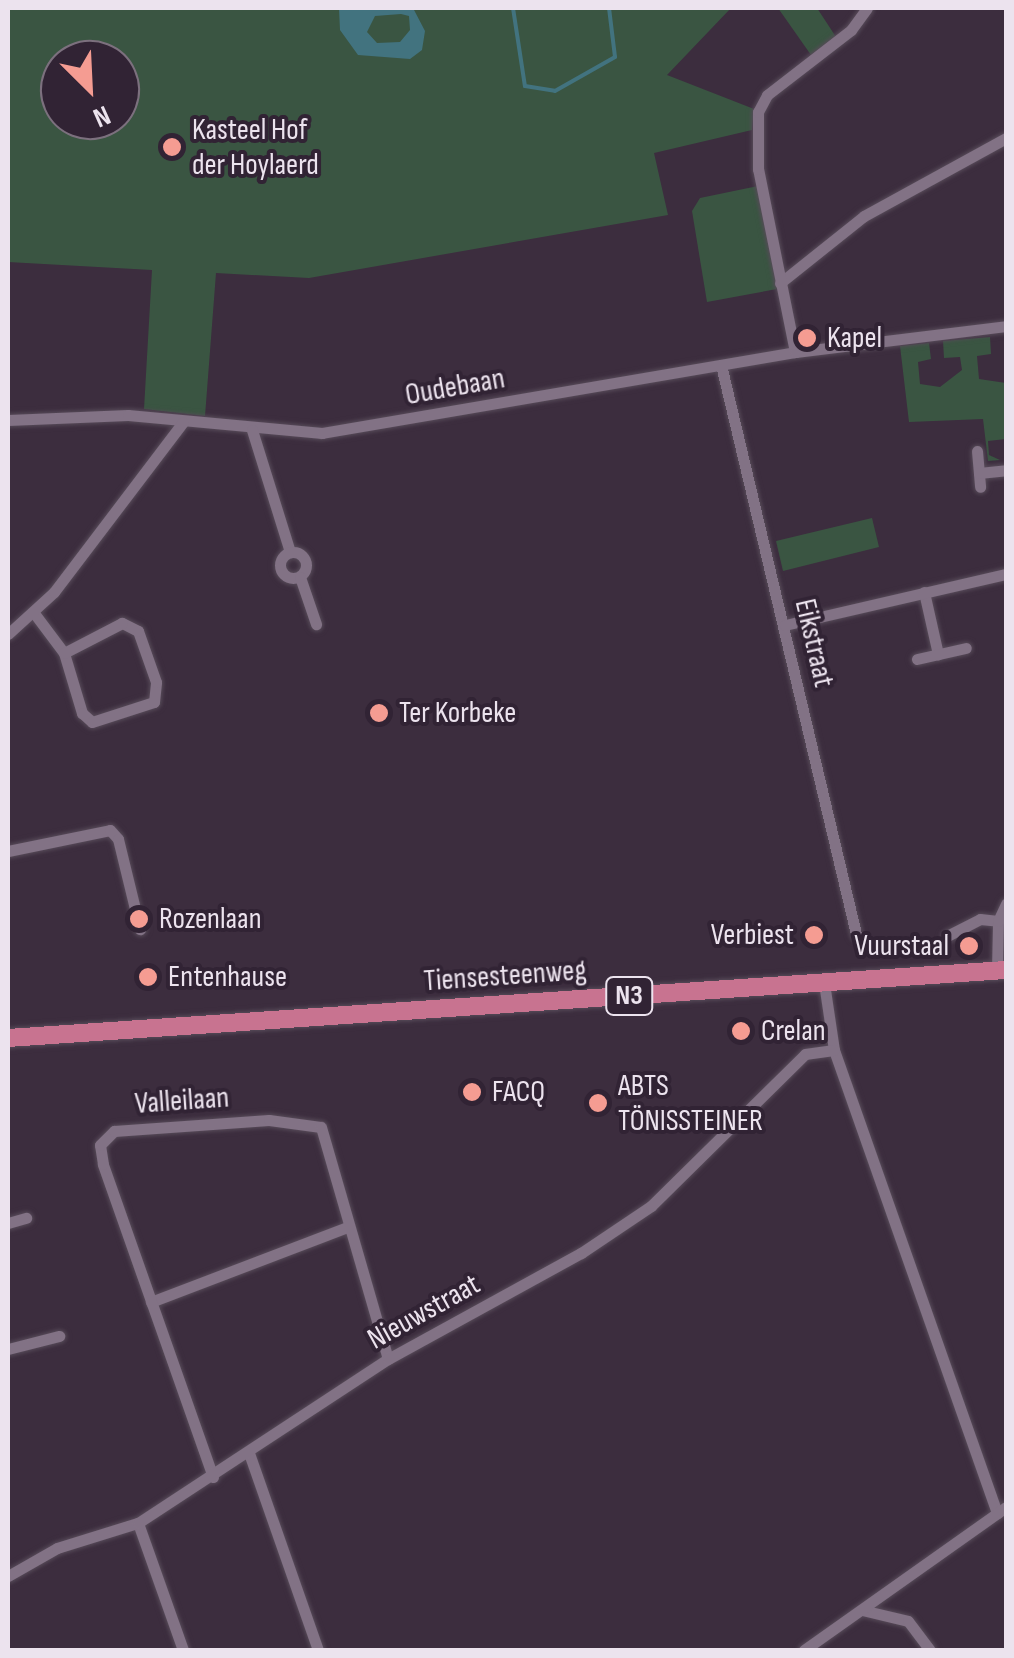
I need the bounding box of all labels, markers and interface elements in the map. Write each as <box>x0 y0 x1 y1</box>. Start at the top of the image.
north arrow <box>40 40 140 140</box>
text: N <box>88 98 115 134</box>
place label: Kasteel Hof der Hoylaerd <box>192 112 319 182</box>
marker: Kasteel Hof der Hoylaerd <box>161 136 183 158</box>
place label: Kapel <box>827 320 882 356</box>
marker: Kapel <box>796 327 818 349</box>
street label: Oudebaan <box>403 361 507 413</box>
street label: Eikstraat <box>786 595 842 691</box>
place label: Ter Korbeke <box>399 695 516 731</box>
marker: Ter Korbeke <box>368 702 390 724</box>
place label: Rozenlaan <box>159 901 261 937</box>
marker: Rozenlaan <box>128 908 150 930</box>
place label: Verbiest <box>711 917 794 953</box>
marker: Verbiest <box>803 924 825 946</box>
place label: Vuurstaal <box>854 928 949 964</box>
marker: Vuurstaal <box>958 935 980 957</box>
street label: Tiensesteenweg <box>423 952 587 1000</box>
place label: Entenhause <box>168 959 287 995</box>
marker: Entenhause <box>137 966 159 988</box>
road number: N3 <box>604 973 654 1019</box>
place label: Crelan <box>761 1013 826 1049</box>
marker: Crelan <box>730 1020 752 1042</box>
place label: ABTS TÖNISSTEINER <box>618 1068 763 1138</box>
place label: FACQ <box>492 1074 545 1110</box>
street label: Valleilaan <box>134 1080 230 1122</box>
marker: FACQ <box>461 1081 483 1103</box>
marker: ABTS TÖNISSTEINER <box>587 1092 609 1114</box>
street label: Nieuwstraat <box>362 1267 486 1357</box>

